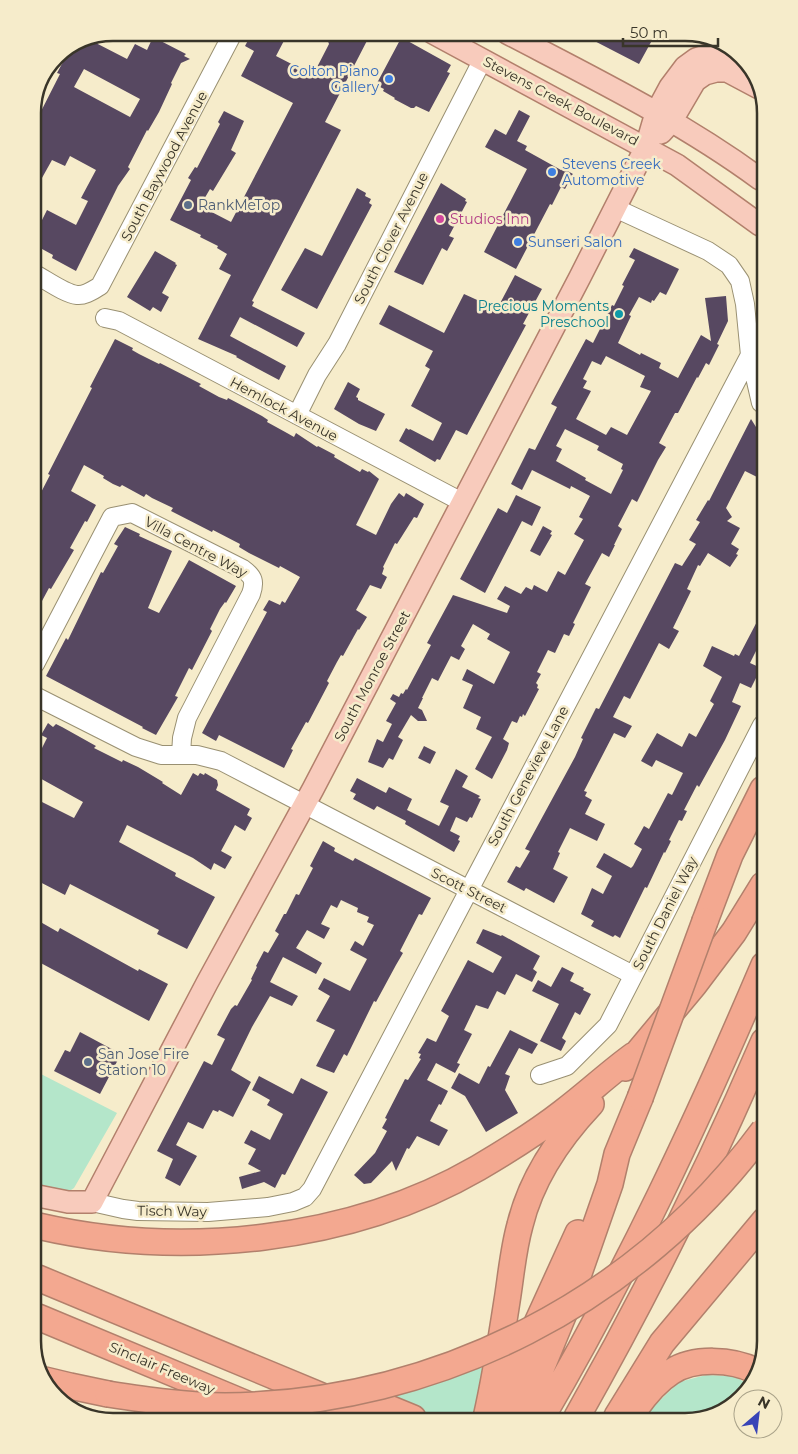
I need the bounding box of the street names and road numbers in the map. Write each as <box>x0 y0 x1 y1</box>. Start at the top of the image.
street label: Stevens Creek Boulevard <box>480 52 642 150</box>
street label: South Baywood Avenue <box>117 88 211 244</box>
street label: South Clover Avenue <box>350 169 432 307</box>
street label: Hemlock Avenue <box>227 373 341 445</box>
street label: Villa Centre Way <box>141 512 251 582</box>
street label: South Monroe Street <box>330 607 414 745</box>
street label: South Genevieve Lane <box>483 703 573 849</box>
street label: South Daniel Way <box>629 853 702 973</box>
street label: Scott Street <box>428 863 510 917</box>
street label: Tisch Way <box>137 1201 208 1221</box>
street label: Sinclair Freeway <box>106 1338 218 1399</box>

